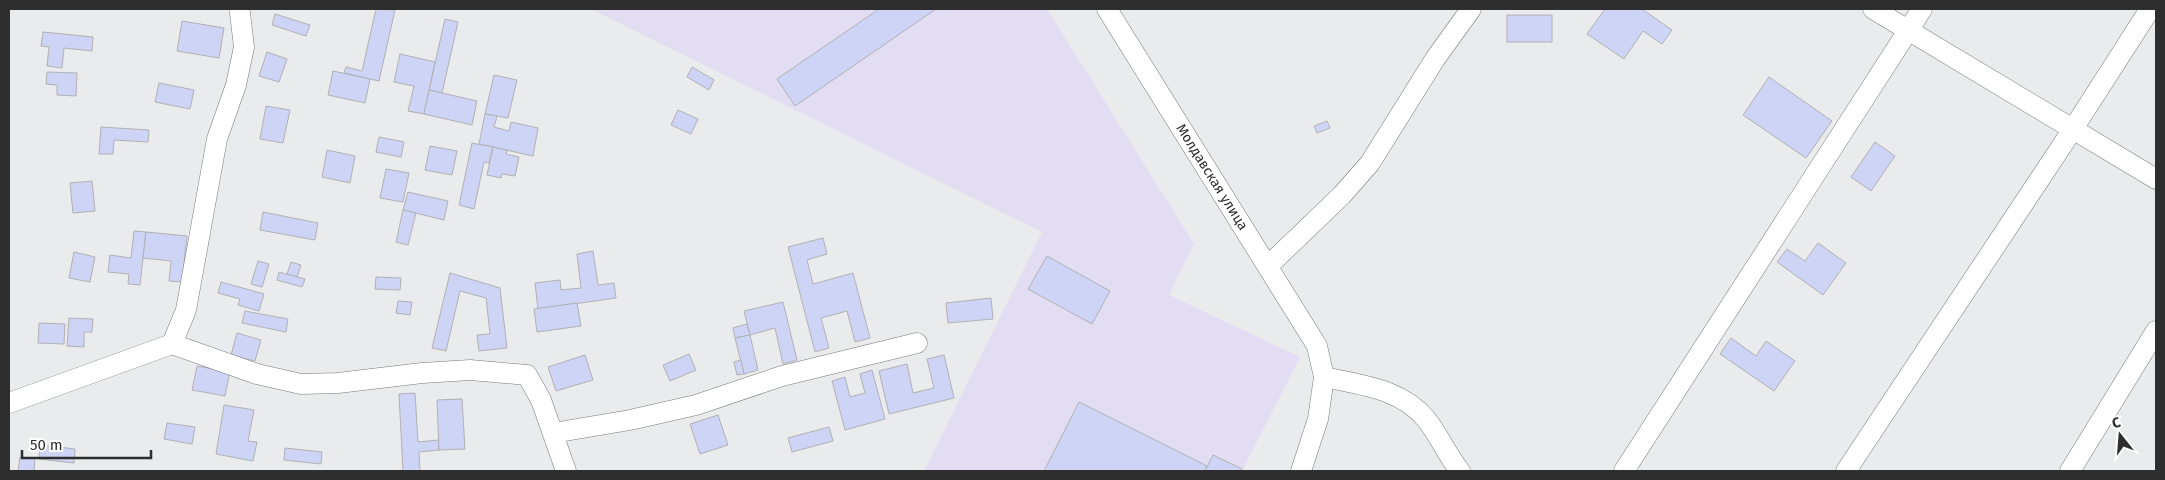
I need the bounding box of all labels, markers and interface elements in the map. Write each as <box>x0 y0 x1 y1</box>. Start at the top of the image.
street label: Молдавская улица <box>1172 121 1252 233</box>
north arrow <box>2095 410 2145 460</box>
text: С <box>2110 414 2123 432</box>
scale bar <box>22 428 151 460</box>
text: 50 m <box>30 436 63 454</box>

